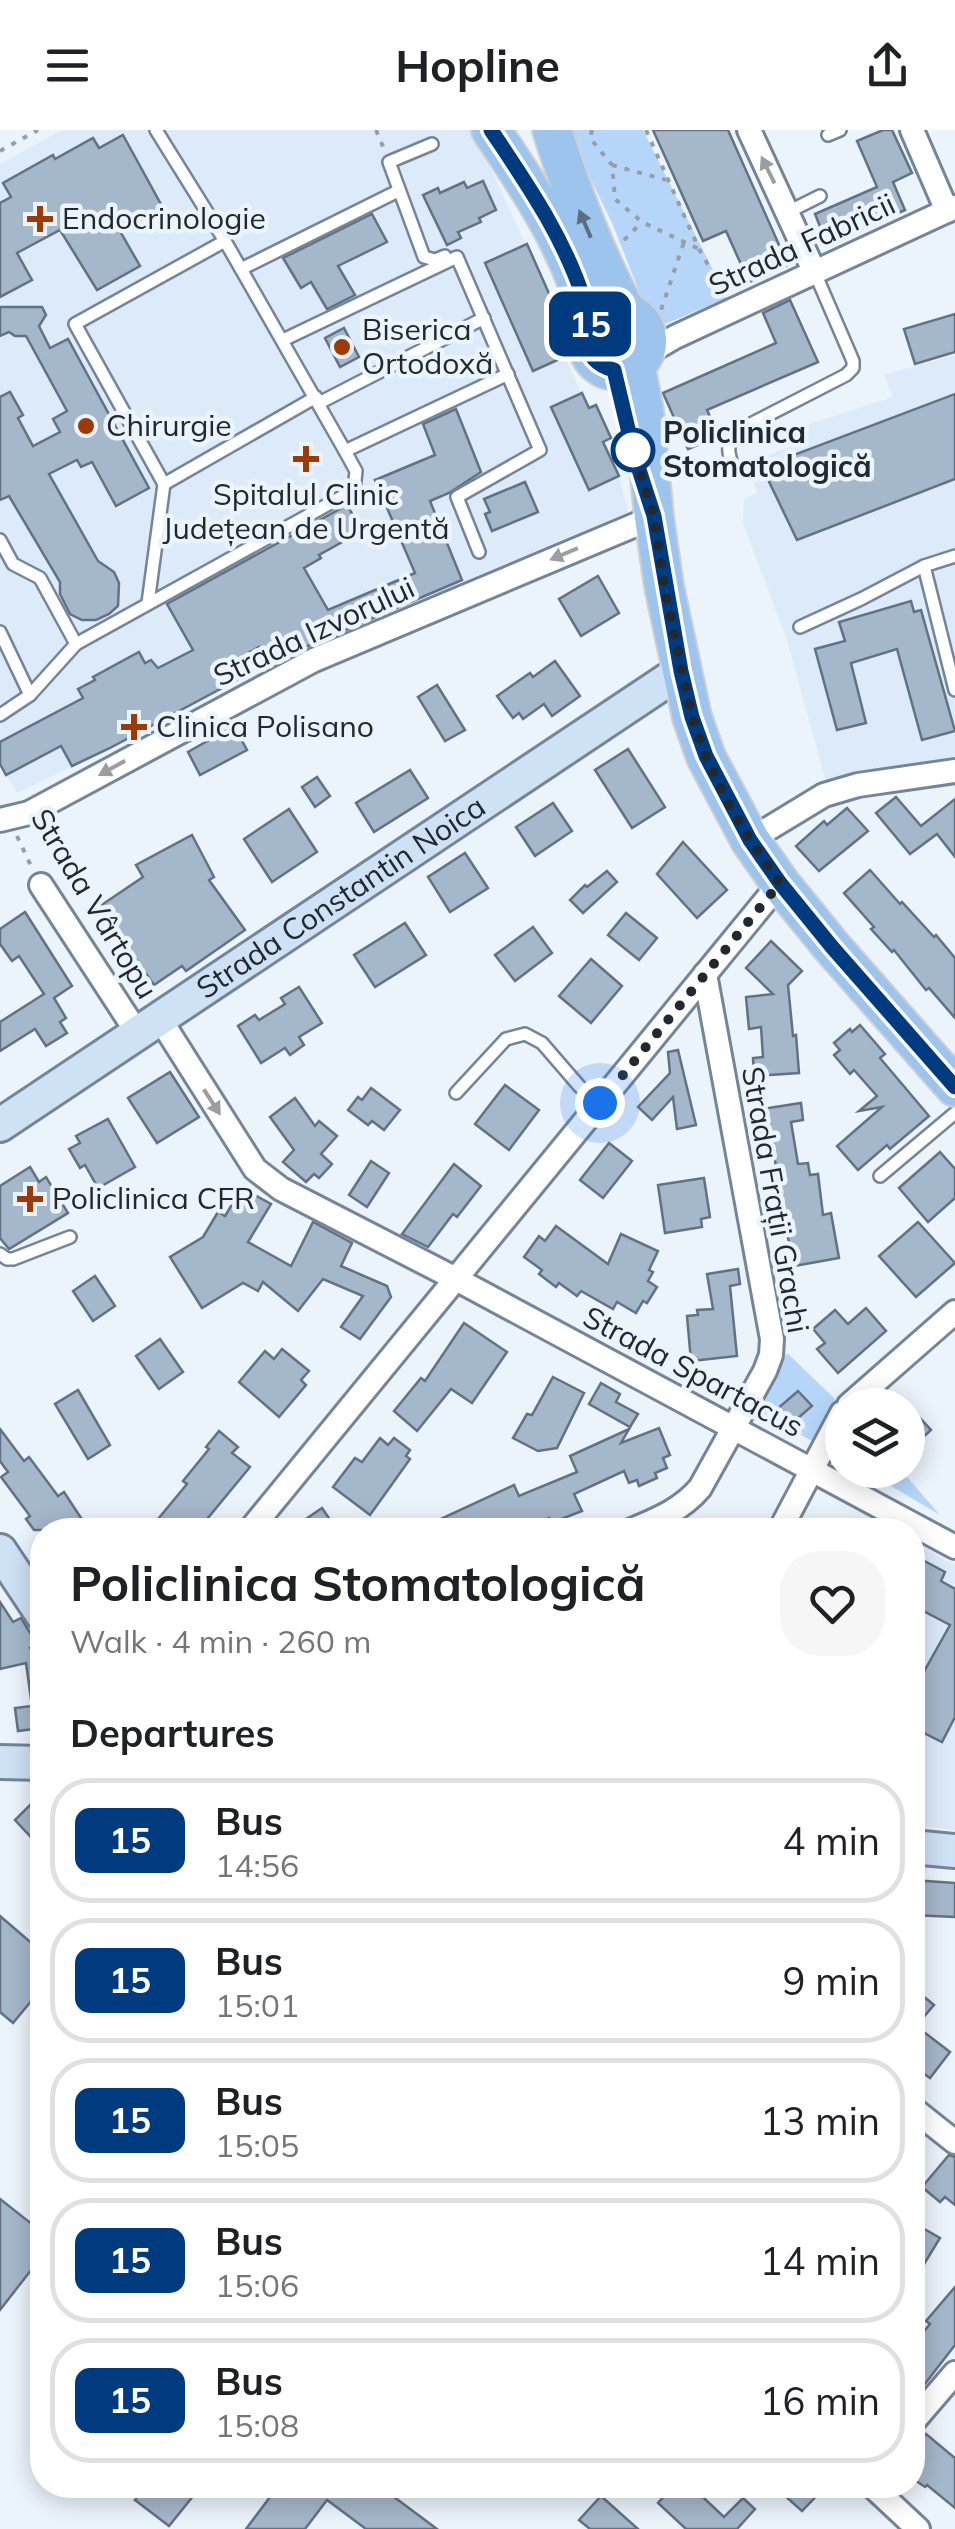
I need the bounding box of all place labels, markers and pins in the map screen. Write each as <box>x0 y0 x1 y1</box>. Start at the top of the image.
place label: Endocrinologie <box>62 199 266 237</box>
marker: Endocrinologie <box>27 206 53 232</box>
place label: Biserica Ortodoxă <box>362 310 493 382</box>
marker: Biserica Ortodoxă <box>331 336 353 358</box>
place label: Chirurgie <box>106 406 232 444</box>
place label: Policlinica Stomatologică <box>663 413 872 485</box>
marker: Chirurgie <box>75 415 97 437</box>
marker: Policlinica Stomatologică <box>612 429 654 471</box>
marker: Spitalul Clinic Județean de Urgentă <box>293 446 319 472</box>
place label: Spitalul Clinic Județean de Urgentă <box>163 475 449 547</box>
place label: Clinica Polisano <box>156 707 374 745</box>
marker: Clinica Polisano <box>121 714 147 740</box>
place label: Policlinica CFR <box>52 1179 255 1217</box>
marker: Policlinica CFR <box>17 1186 43 1212</box>

